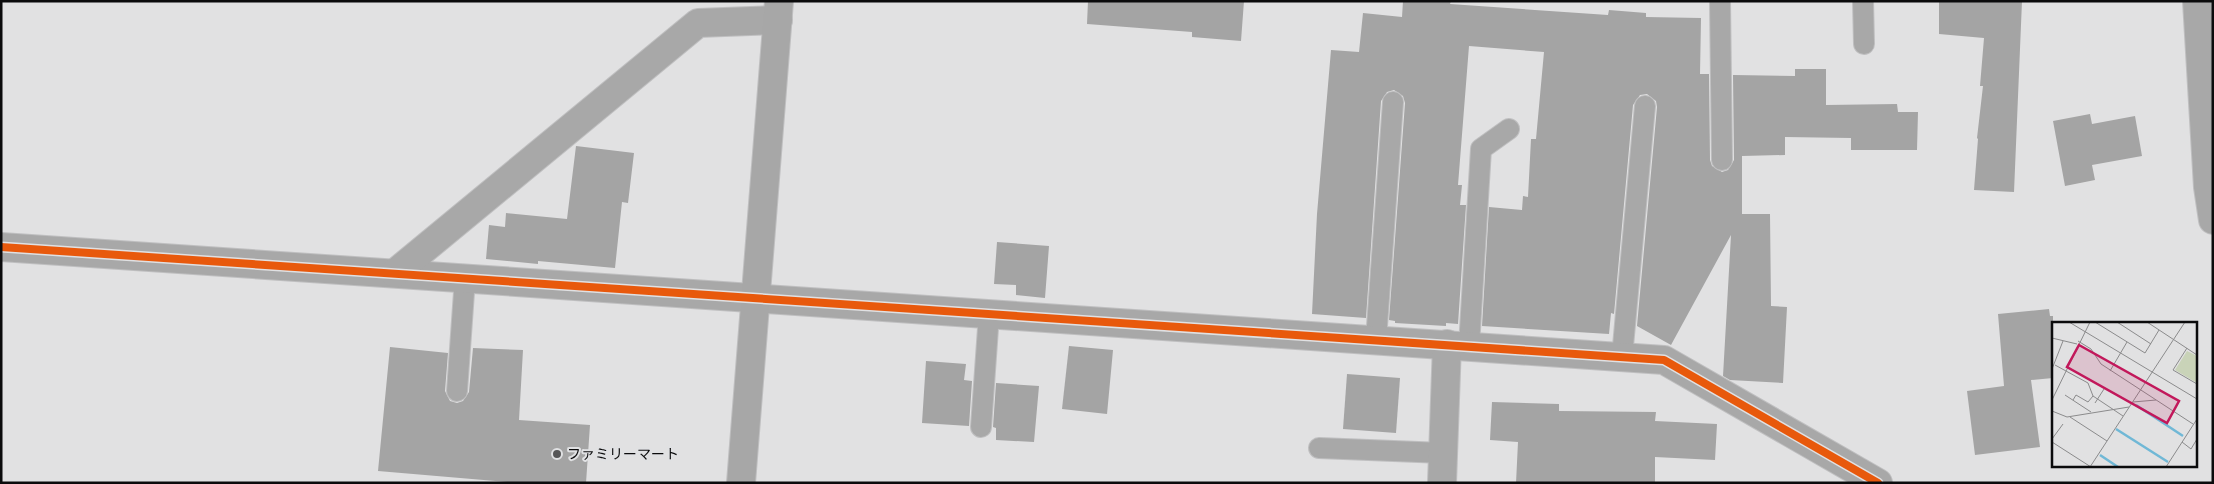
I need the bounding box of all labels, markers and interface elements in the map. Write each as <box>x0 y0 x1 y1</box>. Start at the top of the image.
inset map <box>2052 322 2196 466</box>
place label: ファミリーマート <box>567 444 679 463</box>
marker: ファミリーマート <box>551 448 563 460</box>

